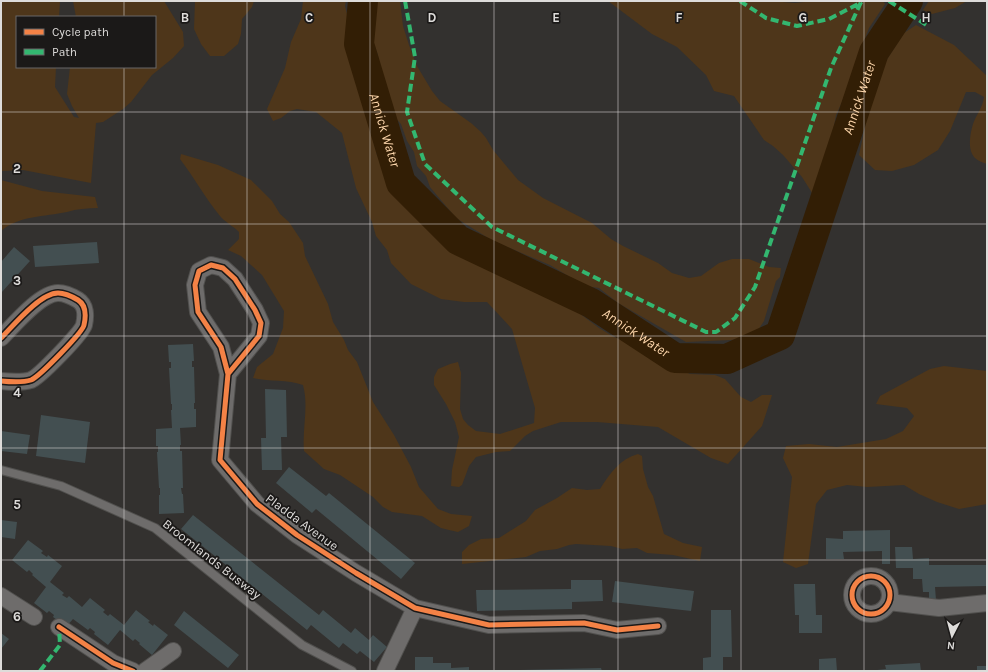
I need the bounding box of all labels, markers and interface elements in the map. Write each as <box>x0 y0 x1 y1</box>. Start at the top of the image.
text: B <box>181 10 189 25</box>
text: C <box>305 10 313 25</box>
text: D <box>428 10 437 25</box>
text: E <box>552 10 560 25</box>
text: F <box>675 10 683 25</box>
text: G <box>799 10 807 25</box>
text: H <box>921 10 931 25</box>
legend <box>16 16 156 68</box>
text: Cycle path <box>52 25 109 39</box>
text: Path <box>52 45 77 59</box>
water label: Annick Water <box>839 57 879 137</box>
water label: Annick Water <box>366 91 405 170</box>
text: 2 <box>13 161 21 176</box>
text: 3 <box>13 273 21 288</box>
water label: Annick Water <box>599 304 674 361</box>
text: 4 <box>13 385 21 400</box>
street label: Pladda Avenue <box>263 491 342 554</box>
text: 5 <box>13 497 21 512</box>
street label: Broomlands Busway <box>160 516 264 602</box>
text: 6 <box>13 609 21 624</box>
north arrow <box>932 616 972 656</box>
text: N <box>946 639 956 652</box>

